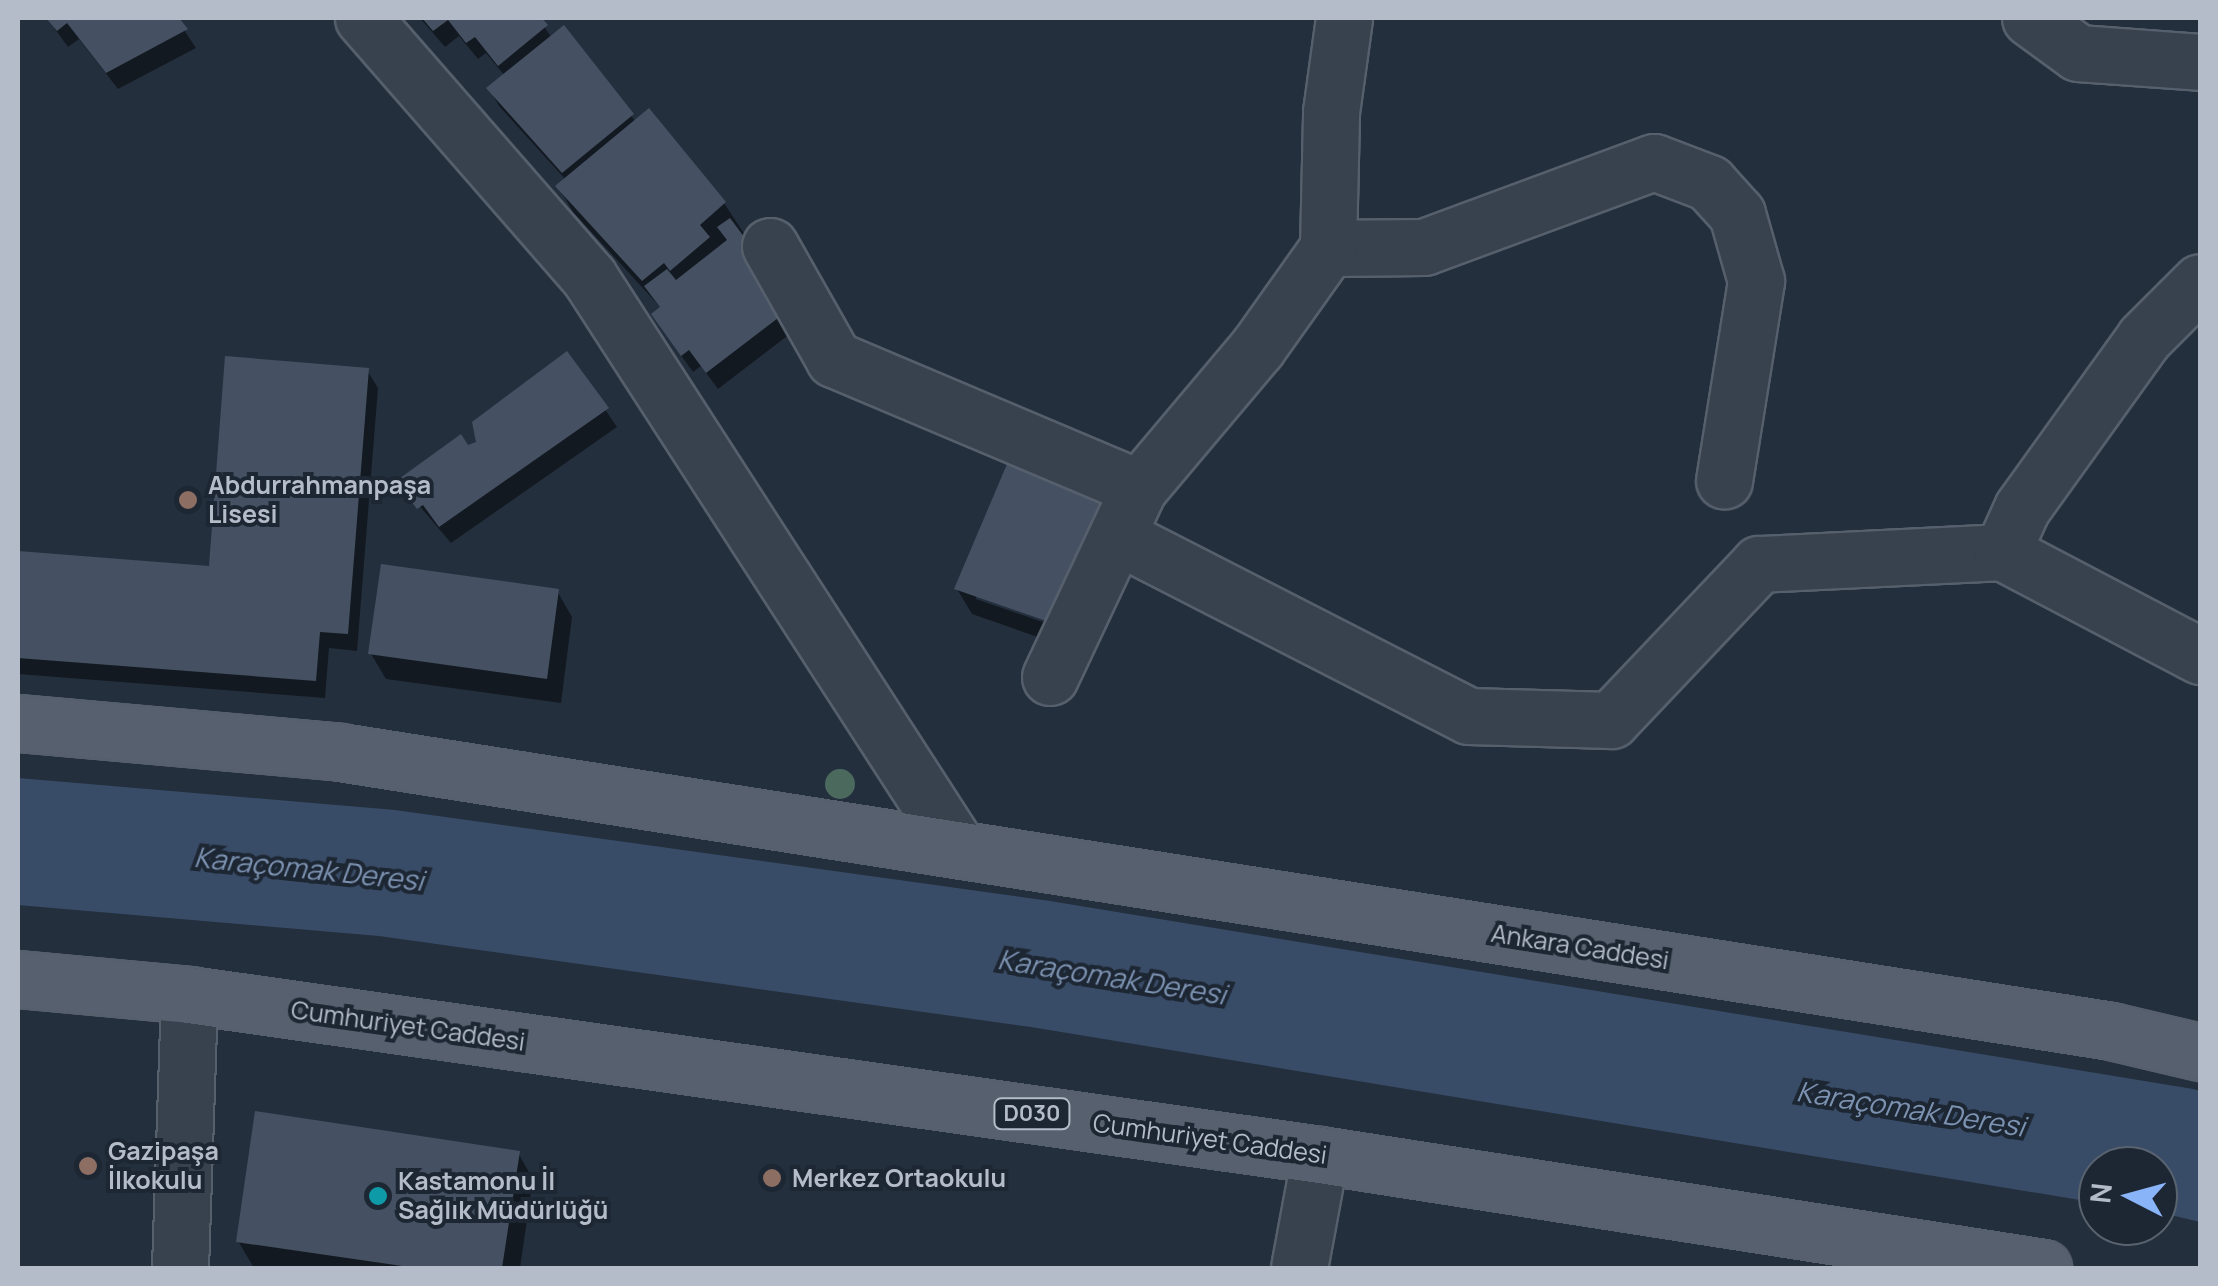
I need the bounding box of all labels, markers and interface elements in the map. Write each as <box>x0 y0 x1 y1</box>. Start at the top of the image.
place label: Abdurrahmanpaşa Lisesi <box>208 471 431 530</box>
marker: Abdurrahmanpaşa Lisesi <box>177 489 199 511</box>
water label: Karaçomak Deresi <box>193 839 425 897</box>
street label: Ankara Caddesi <box>1489 918 1671 976</box>
water label: Karaçomak Deresi <box>996 941 1228 1011</box>
street label: Cumhuriyet Caddesi <box>289 995 527 1057</box>
water label: Karaçomak Deresi <box>1795 1073 2027 1143</box>
road number: D030 <box>992 1097 1072 1131</box>
street label: Cumhuriyet Caddesi <box>1091 1108 1329 1170</box>
place label: Gazipaşa İlkokulu <box>108 1137 219 1196</box>
north arrow <box>2078 1146 2178 1246</box>
marker: Gazipaşa İlkokulu <box>77 1155 99 1177</box>
place label: Merkez Ortaokulu <box>792 1163 1006 1193</box>
place label: Kastamonu İl Sağlık Müdürlüğü <box>398 1167 608 1226</box>
marker: Merkez Ortaokulu <box>761 1167 783 1189</box>
text: N <box>2080 1181 2120 1205</box>
marker: Kastamonu İl Sağlık Müdürlüğü <box>367 1185 389 1207</box>

